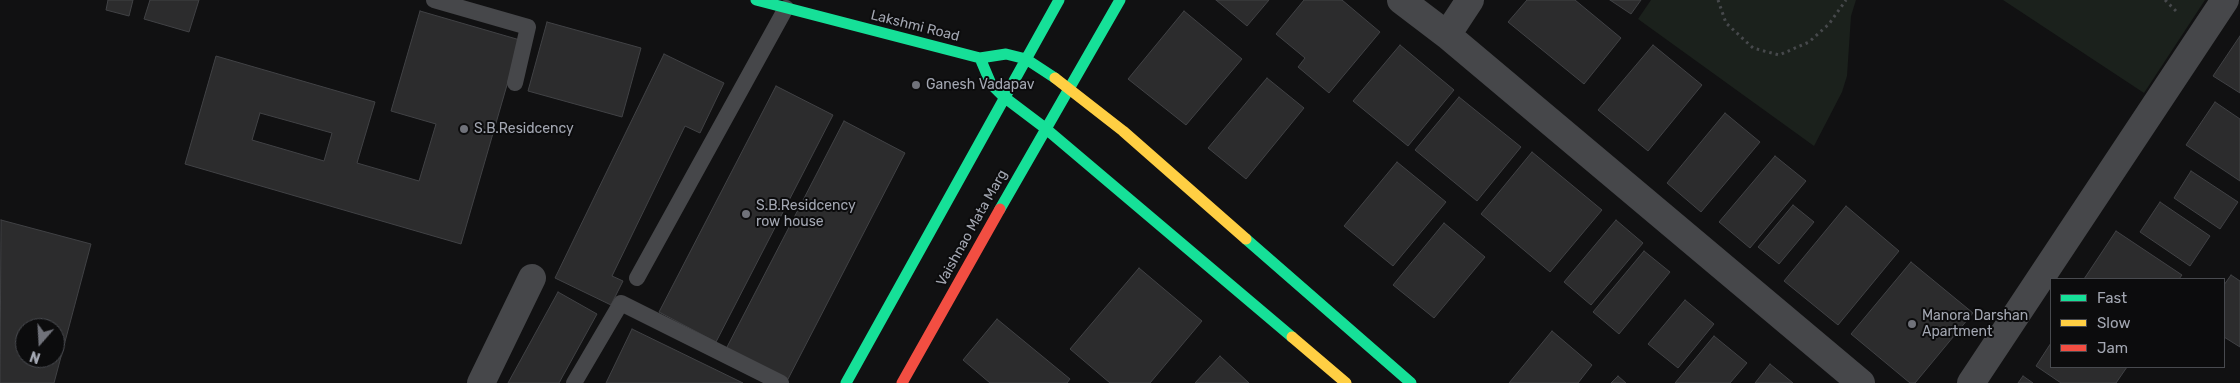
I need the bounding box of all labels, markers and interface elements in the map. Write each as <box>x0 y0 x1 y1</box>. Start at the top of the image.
street label: Lakshmi Road <box>869 7 961 45</box>
place label: Ganesh Vadapav <box>926 77 1035 93</box>
marker: Ganesh Vadapav <box>910 79 922 91</box>
place label: S.B.Residcency <box>474 121 574 137</box>
marker: S.B.Residcency <box>458 123 470 135</box>
street label: Vaishnao Mata Marg <box>933 167 1011 289</box>
place label: S.B.Residcency row house <box>756 198 856 230</box>
marker: S.B.Residcency row house <box>740 208 752 220</box>
legend <box>2050 278 2225 368</box>
text: Fast <box>2097 289 2127 307</box>
place label: Manora Darshan Apartment <box>1922 308 2028 341</box>
text: Slow <box>2097 314 2130 332</box>
north arrow <box>15 318 65 368</box>
marker: Manora Darshan Apartment <box>1906 318 1918 330</box>
text: Jam <box>2097 339 2128 357</box>
text: N <box>28 347 43 366</box>

